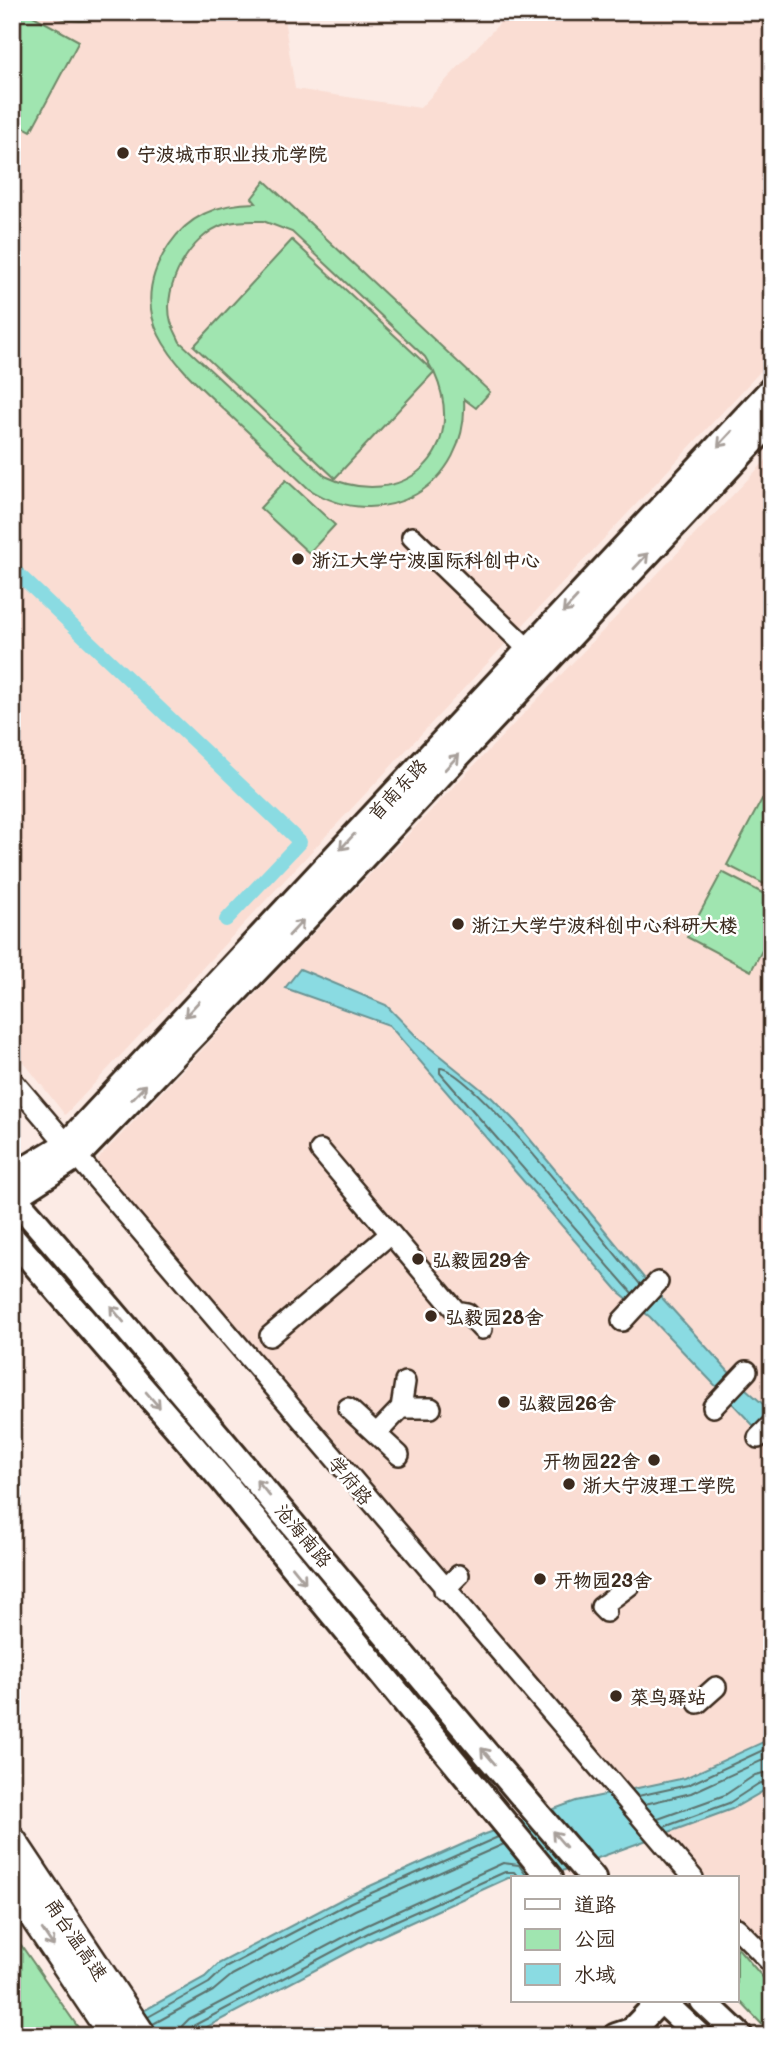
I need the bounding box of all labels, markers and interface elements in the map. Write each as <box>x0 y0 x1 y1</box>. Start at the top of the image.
place label: 宁波城市职业技术学院 <box>137 141 327 166</box>
marker: 宁波城市职业技术学院 <box>115 145 131 161</box>
one-way arrow <box>717 430 734 447</box>
place label: 浙江大学宁波国际科创中心 <box>312 547 540 572</box>
marker: 浙江大学宁波国际科创中心 <box>290 551 306 567</box>
one-way arrow <box>633 553 650 570</box>
one-way arrow <box>561 596 578 613</box>
street label: 首南东路 <box>362 753 432 825</box>
one-way arrow <box>444 754 461 771</box>
one-way arrow <box>338 833 355 850</box>
place label: 浙江大学宁波科创中心科研大楼 <box>472 912 738 937</box>
marker: 浙江大学宁波科创中心科研大楼 <box>450 916 466 932</box>
one-way arrow <box>288 920 305 937</box>
one-way arrow <box>183 1000 200 1017</box>
one-way arrow <box>130 1084 147 1101</box>
place label: 弘毅园29舍 <box>432 1247 530 1272</box>
marker: 弘毅园29舍 <box>410 1251 426 1267</box>
place label: 弘毅园28舍 <box>445 1304 543 1329</box>
one-way arrow <box>109 1305 124 1323</box>
marker: 弘毅园28舍 <box>423 1308 439 1324</box>
place label: 弘毅园26舍 <box>518 1390 616 1415</box>
one-way arrow <box>145 1391 161 1409</box>
marker: 弘毅园26舍 <box>496 1394 512 1410</box>
place label: 开物园22舍 <box>543 1448 640 1473</box>
street label: 学府路 <box>323 1450 379 1510</box>
marker: 开物园22舍 <box>646 1452 662 1468</box>
place label: 浙大宁波理工学院 <box>583 1472 735 1497</box>
marker: 浙大宁波理工学院 <box>561 1476 577 1492</box>
one-way arrow <box>255 1479 271 1497</box>
street label: 沧海南路 <box>270 1498 338 1572</box>
one-way arrow <box>291 1565 306 1584</box>
place label: 开物园23舍 <box>554 1567 652 1592</box>
marker: 开物园23舍 <box>532 1571 548 1587</box>
place label: 菜鸟驿站 <box>630 1684 706 1709</box>
marker: 菜鸟驿站 <box>608 1688 624 1704</box>
one-way arrow <box>480 1747 496 1765</box>
one-way arrow <box>551 1831 567 1849</box>
legend <box>511 1876 738 2002</box>
text: 道路 <box>574 1890 616 1917</box>
street label: 甬台温高速 <box>40 1893 114 1985</box>
text: 公园 <box>574 1924 616 1951</box>
one-way arrow <box>41 1928 55 1947</box>
text: 水域 <box>574 1960 616 1987</box>

